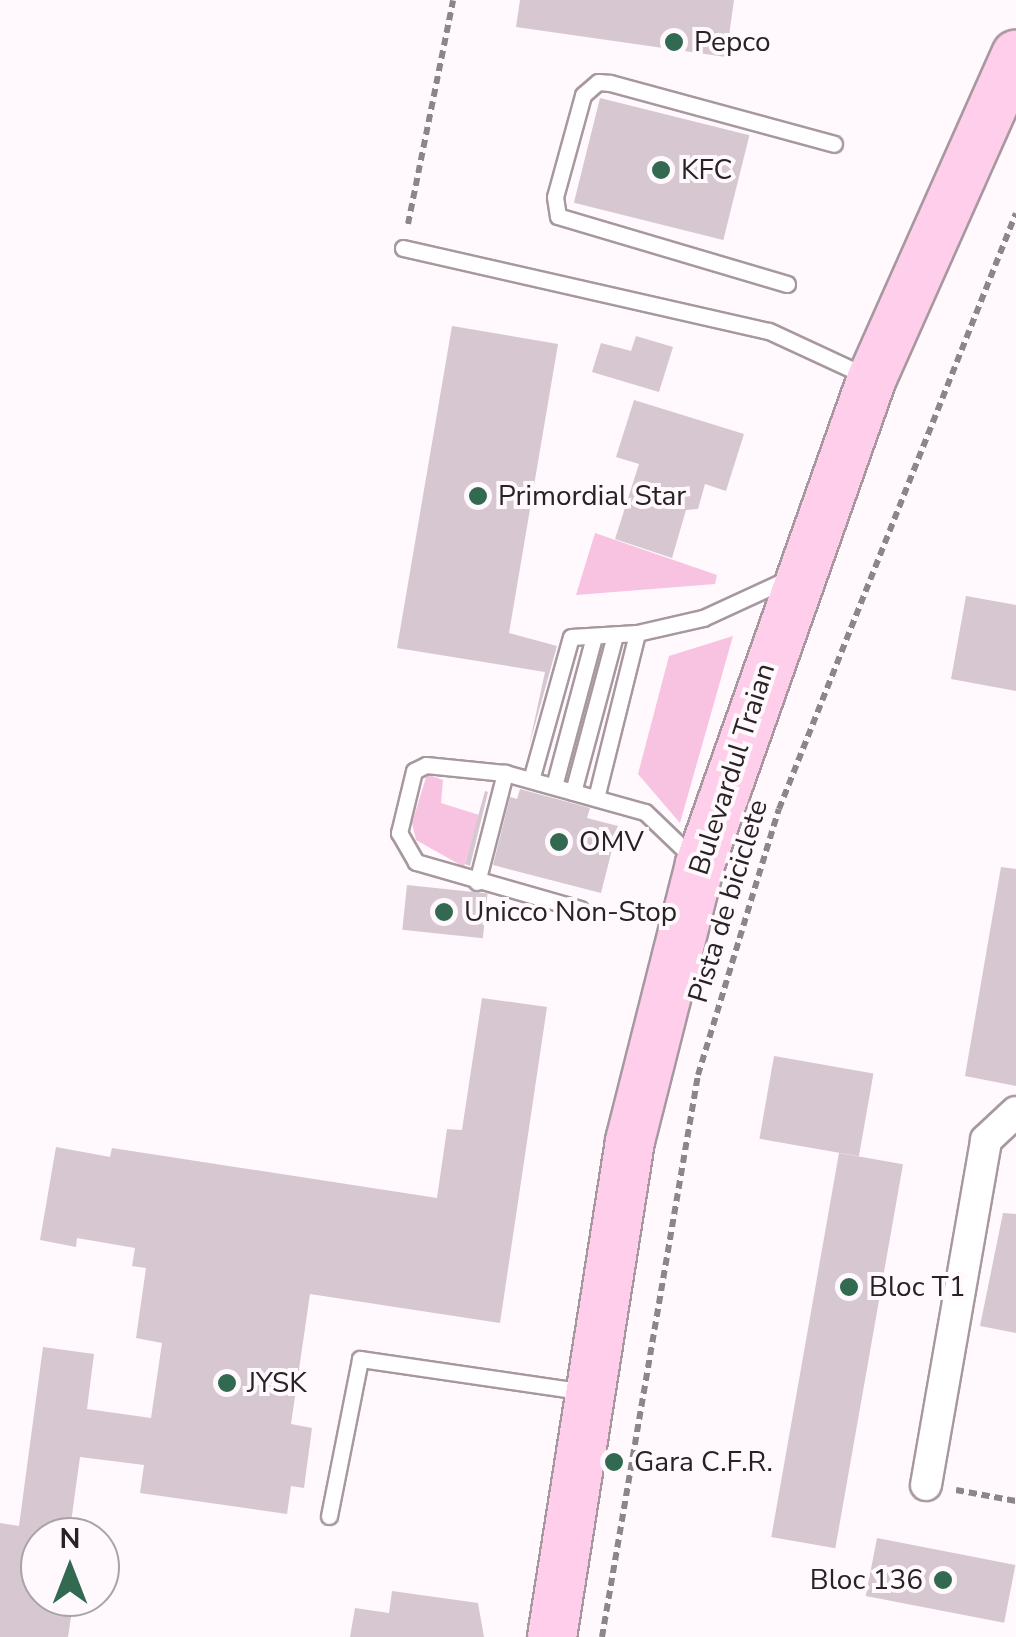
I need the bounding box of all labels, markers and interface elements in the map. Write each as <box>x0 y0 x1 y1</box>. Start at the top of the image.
place label: Pepco <box>694 25 771 59</box>
marker: Pepco <box>663 31 685 53</box>
place label: KFC <box>681 153 732 187</box>
marker: KFC <box>650 159 672 181</box>
place label: Primordial Star <box>498 479 686 513</box>
marker: Primordial Star <box>467 485 489 507</box>
street label: Bulevardul Traian <box>682 659 782 879</box>
street label: Pista de biciclete <box>681 795 775 1007</box>
place label: OMV <box>579 825 644 859</box>
marker: OMV <box>548 831 570 853</box>
place label: Unicco Non-Stop <box>464 895 677 929</box>
marker: Unicco Non-Stop <box>433 901 455 923</box>
place label: Bloc T1 <box>869 1270 965 1304</box>
marker: Bloc T1 <box>838 1276 860 1298</box>
place label: JYSK <box>247 1366 307 1400</box>
marker: JYSK <box>216 1372 238 1394</box>
place label: Gara C.F.R. <box>634 1445 773 1479</box>
marker: Gara C.F.R. <box>603 1451 625 1473</box>
north arrow <box>20 1517 120 1617</box>
text: N <box>60 1520 80 1558</box>
place label: Bloc 136 <box>810 1563 923 1597</box>
marker: Bloc 136 <box>932 1569 954 1591</box>

